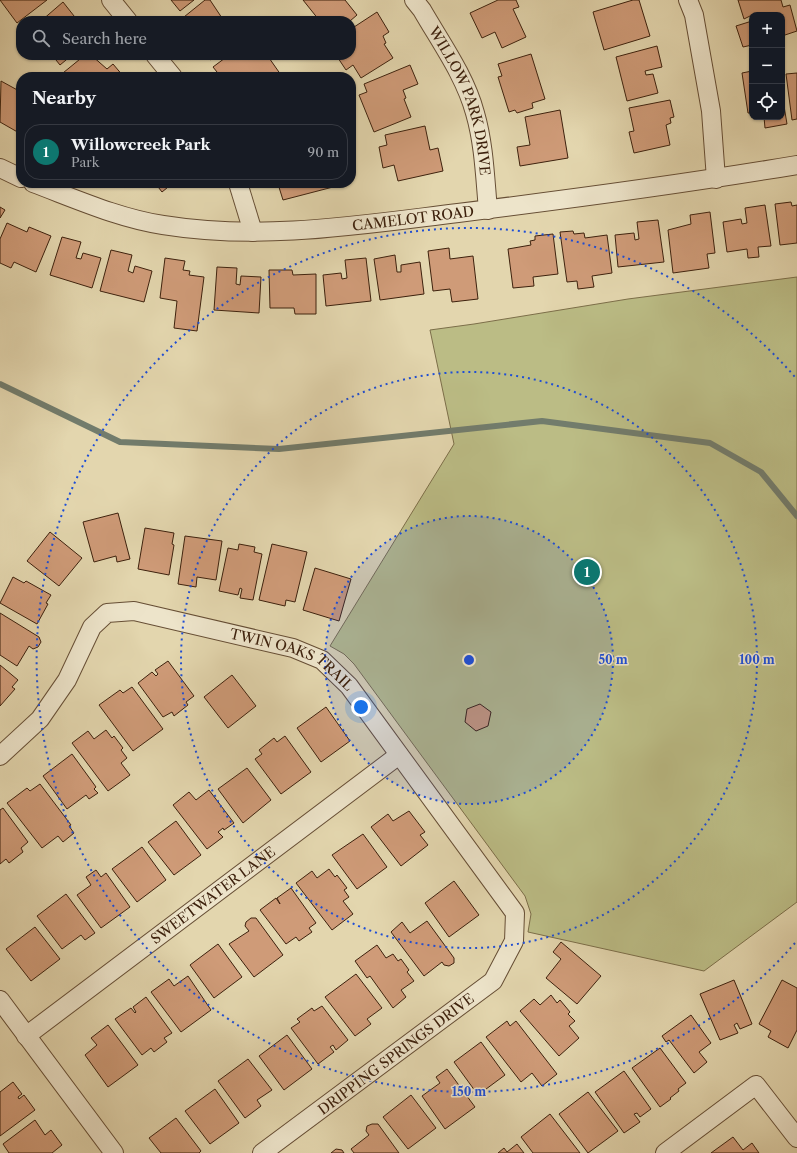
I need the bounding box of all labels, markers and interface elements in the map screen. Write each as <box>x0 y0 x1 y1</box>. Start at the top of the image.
map controls <box>749 12 785 120</box>
button: + <box>749 12 785 48</box>
search box <box>16 16 356 60</box>
street label: WILLOW PARK DRIVE <box>424 22 494 176</box>
icon: search <box>30 27 52 49</box>
text: Search here <box>62 29 147 48</box>
button: − <box>749 48 785 84</box>
button: locate <box>749 84 785 120</box>
text: Nearby <box>32 88 96 108</box>
text: Willowcreek Park <box>71 135 211 154</box>
text: 1 <box>43 144 49 160</box>
text: 90 m <box>308 144 339 160</box>
text: Park <box>71 154 99 170</box>
street label: CAMELOT ROAD <box>351 202 475 235</box>
pin: 1 <box>574 557 600 587</box>
street label: TWIN OAKS TRAIL <box>228 625 357 694</box>
text: 50 m <box>598 652 628 667</box>
text: 100 m <box>739 652 775 667</box>
centre of rings <box>462 653 476 667</box>
your location <box>351 697 371 717</box>
street label: SWEETWATER LANE <box>147 842 279 948</box>
street label: DRIPPING SPRINGS DRIVE <box>314 989 478 1119</box>
text: 150 m <box>452 1084 486 1099</box>

